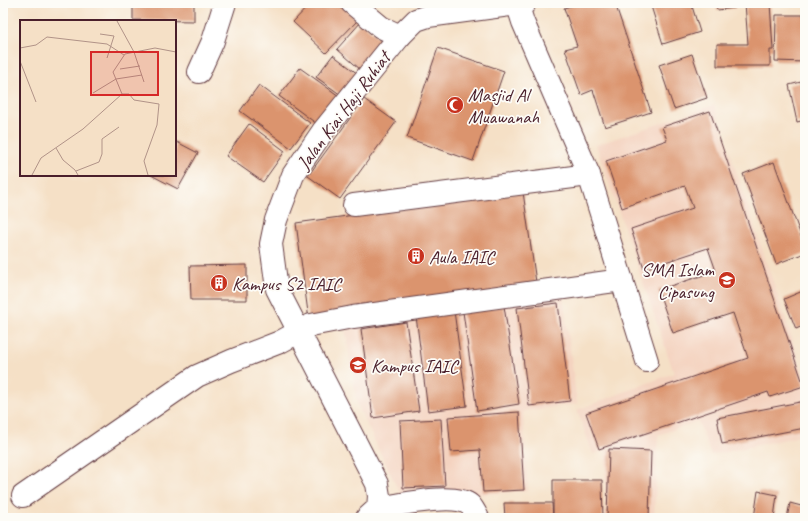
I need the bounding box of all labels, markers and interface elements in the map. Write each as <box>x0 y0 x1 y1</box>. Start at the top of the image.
inset map <box>20 20 176 176</box>
street label: Jalan Kiai Haji Ruhiat <box>291 45 398 175</box>
place label: Masjid Al Muawanah <box>468 83 540 129</box>
mosque icon: Masjid Al Muawanah <box>445 95 465 115</box>
place label: Aula IAIC <box>429 245 496 269</box>
building icon: Aula IAIC <box>406 246 426 266</box>
place label: SMA Islam Cipasung <box>641 258 715 304</box>
school or university icon: SMA Islam Cipasung <box>717 270 737 290</box>
place label: Kampus S2 IAIC <box>232 272 343 296</box>
building icon: Kampus S2 IAIC <box>209 273 229 293</box>
place label: Kampus IAIC <box>371 354 460 378</box>
school or university icon: Kampus IAIC <box>348 355 368 375</box>

